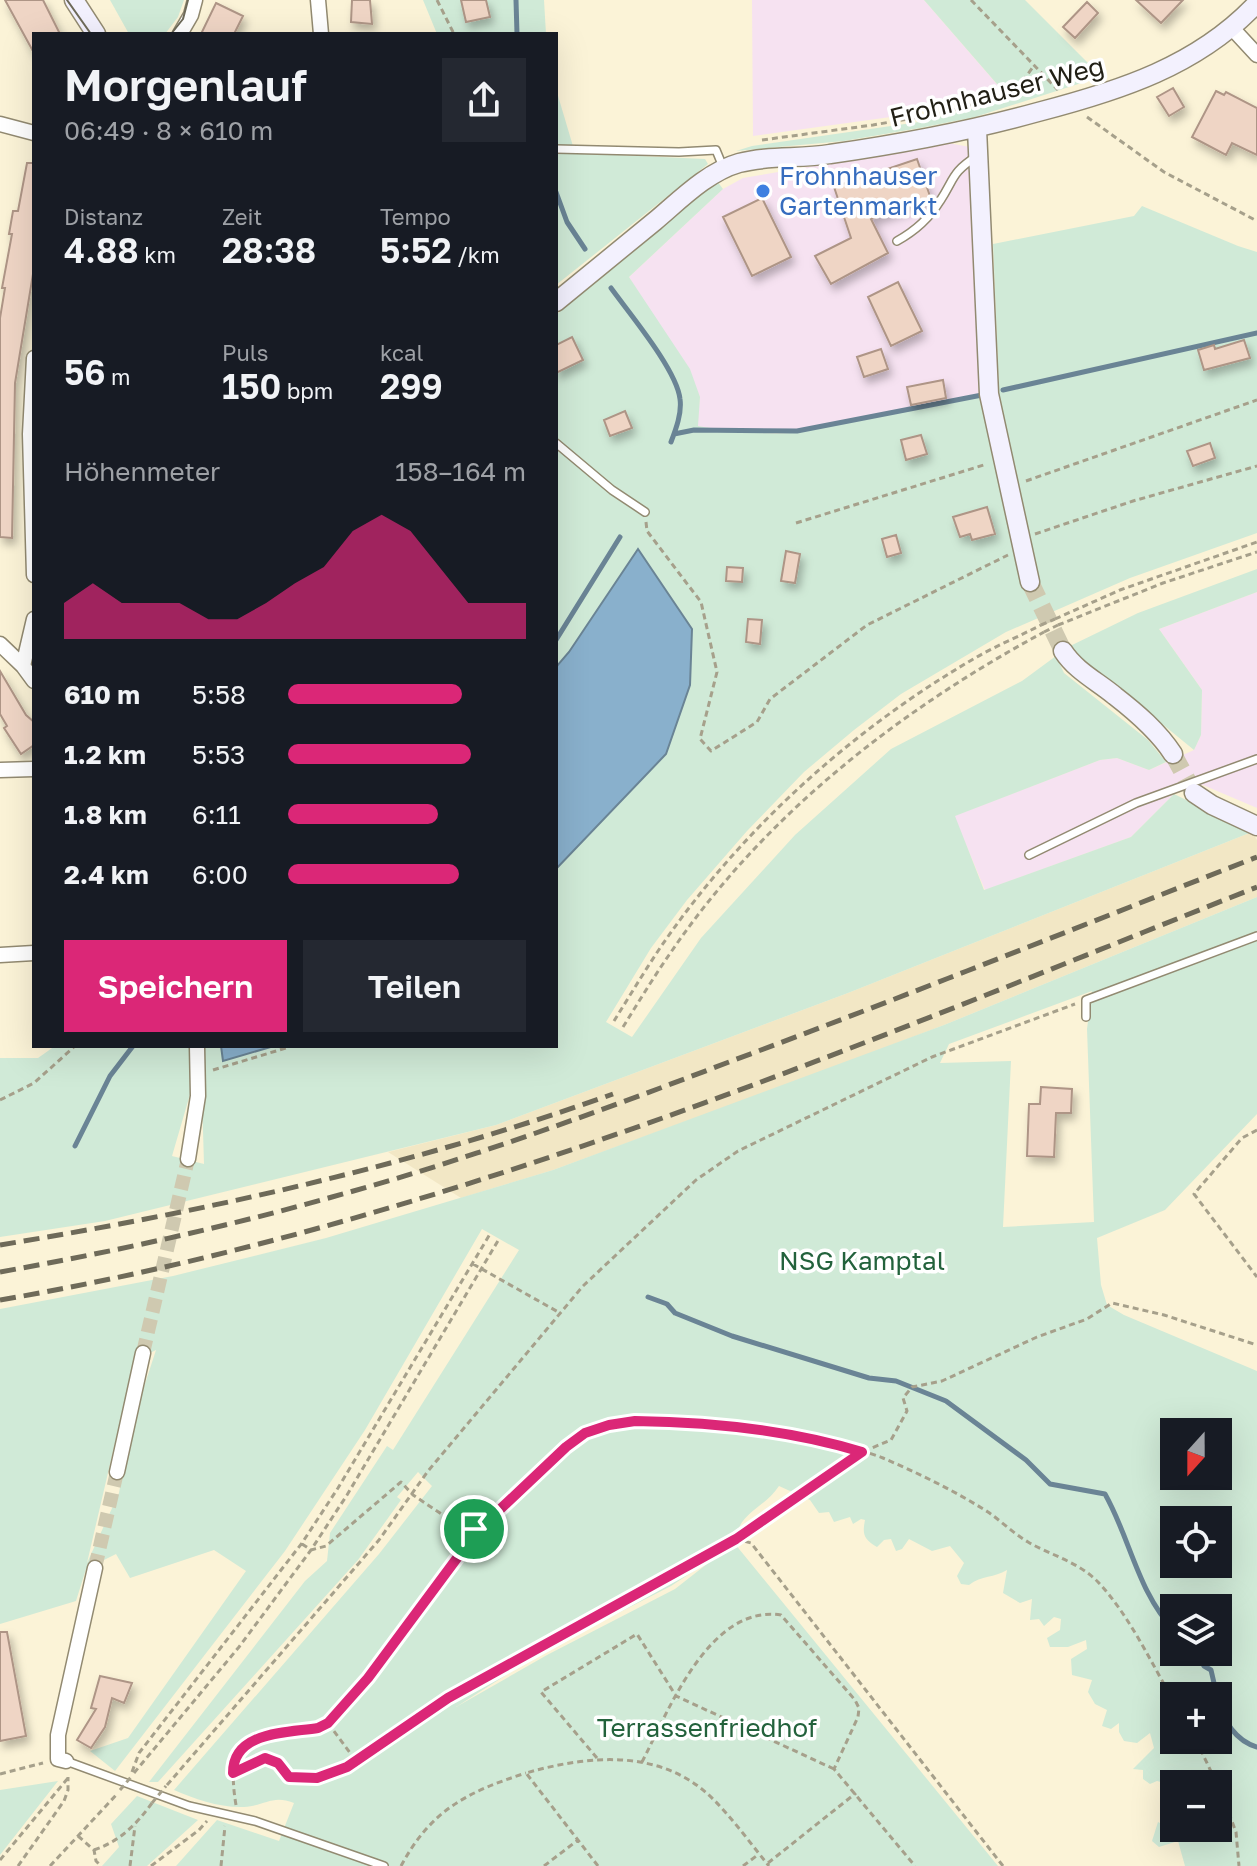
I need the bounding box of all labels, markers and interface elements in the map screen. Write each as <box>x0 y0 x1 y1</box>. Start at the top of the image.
street label: Frohnhauser Weg <box>886 50 1107 133</box>
text: Morgenlauf <box>64 58 307 111</box>
button: share <box>442 58 526 142</box>
text: 06:49 · 8 × 610 m <box>64 115 273 146</box>
place label: Frohnhauser Gartenmarkt <box>779 160 938 221</box>
marker: Frohnhauser Gartenmarkt <box>754 182 772 200</box>
text: Distanz <box>64 203 143 230</box>
text: Zeit <box>222 203 262 230</box>
text: Tempo <box>380 203 451 230</box>
text: 4.88 <box>64 230 139 270</box>
text: 28:38 <box>222 230 316 270</box>
text: 5:52 <box>380 230 452 270</box>
text: km <box>139 241 176 268</box>
text: /km <box>452 241 500 268</box>
text: Puls <box>222 339 268 366</box>
text: kcal <box>380 339 423 366</box>
text: 56 <box>64 352 106 392</box>
text: m <box>106 363 131 390</box>
text: 150 <box>222 366 281 406</box>
text: 299 <box>380 366 443 406</box>
text: bpm <box>281 377 333 404</box>
text: Höhenmeter <box>64 456 220 487</box>
text: 158–164 m <box>395 456 526 487</box>
text: 610 m <box>64 679 140 710</box>
text: 5:58 <box>192 679 246 710</box>
text: 1.2 km <box>64 739 146 770</box>
text: 5:53 <box>192 739 245 770</box>
text: 1.8 km <box>64 799 147 830</box>
text: 6:11 <box>192 799 241 830</box>
text: 2.4 km <box>64 859 149 890</box>
text: 6:00 <box>192 859 248 890</box>
button: Speichern <box>64 940 287 1032</box>
button: Teilen <box>303 940 526 1032</box>
park label: NSG Kamptal <box>779 1245 945 1276</box>
north arrow <box>1160 1418 1232 1490</box>
map controls <box>1160 1418 1232 1842</box>
pin <box>440 1495 508 1563</box>
button: locate <box>1160 1506 1232 1578</box>
icon: arrive <box>452 1507 496 1551</box>
button: layers <box>1160 1594 1232 1666</box>
button: + <box>1160 1682 1232 1754</box>
park label: Terrassenfriedhof <box>597 1712 817 1743</box>
button: − <box>1160 1770 1232 1842</box>

